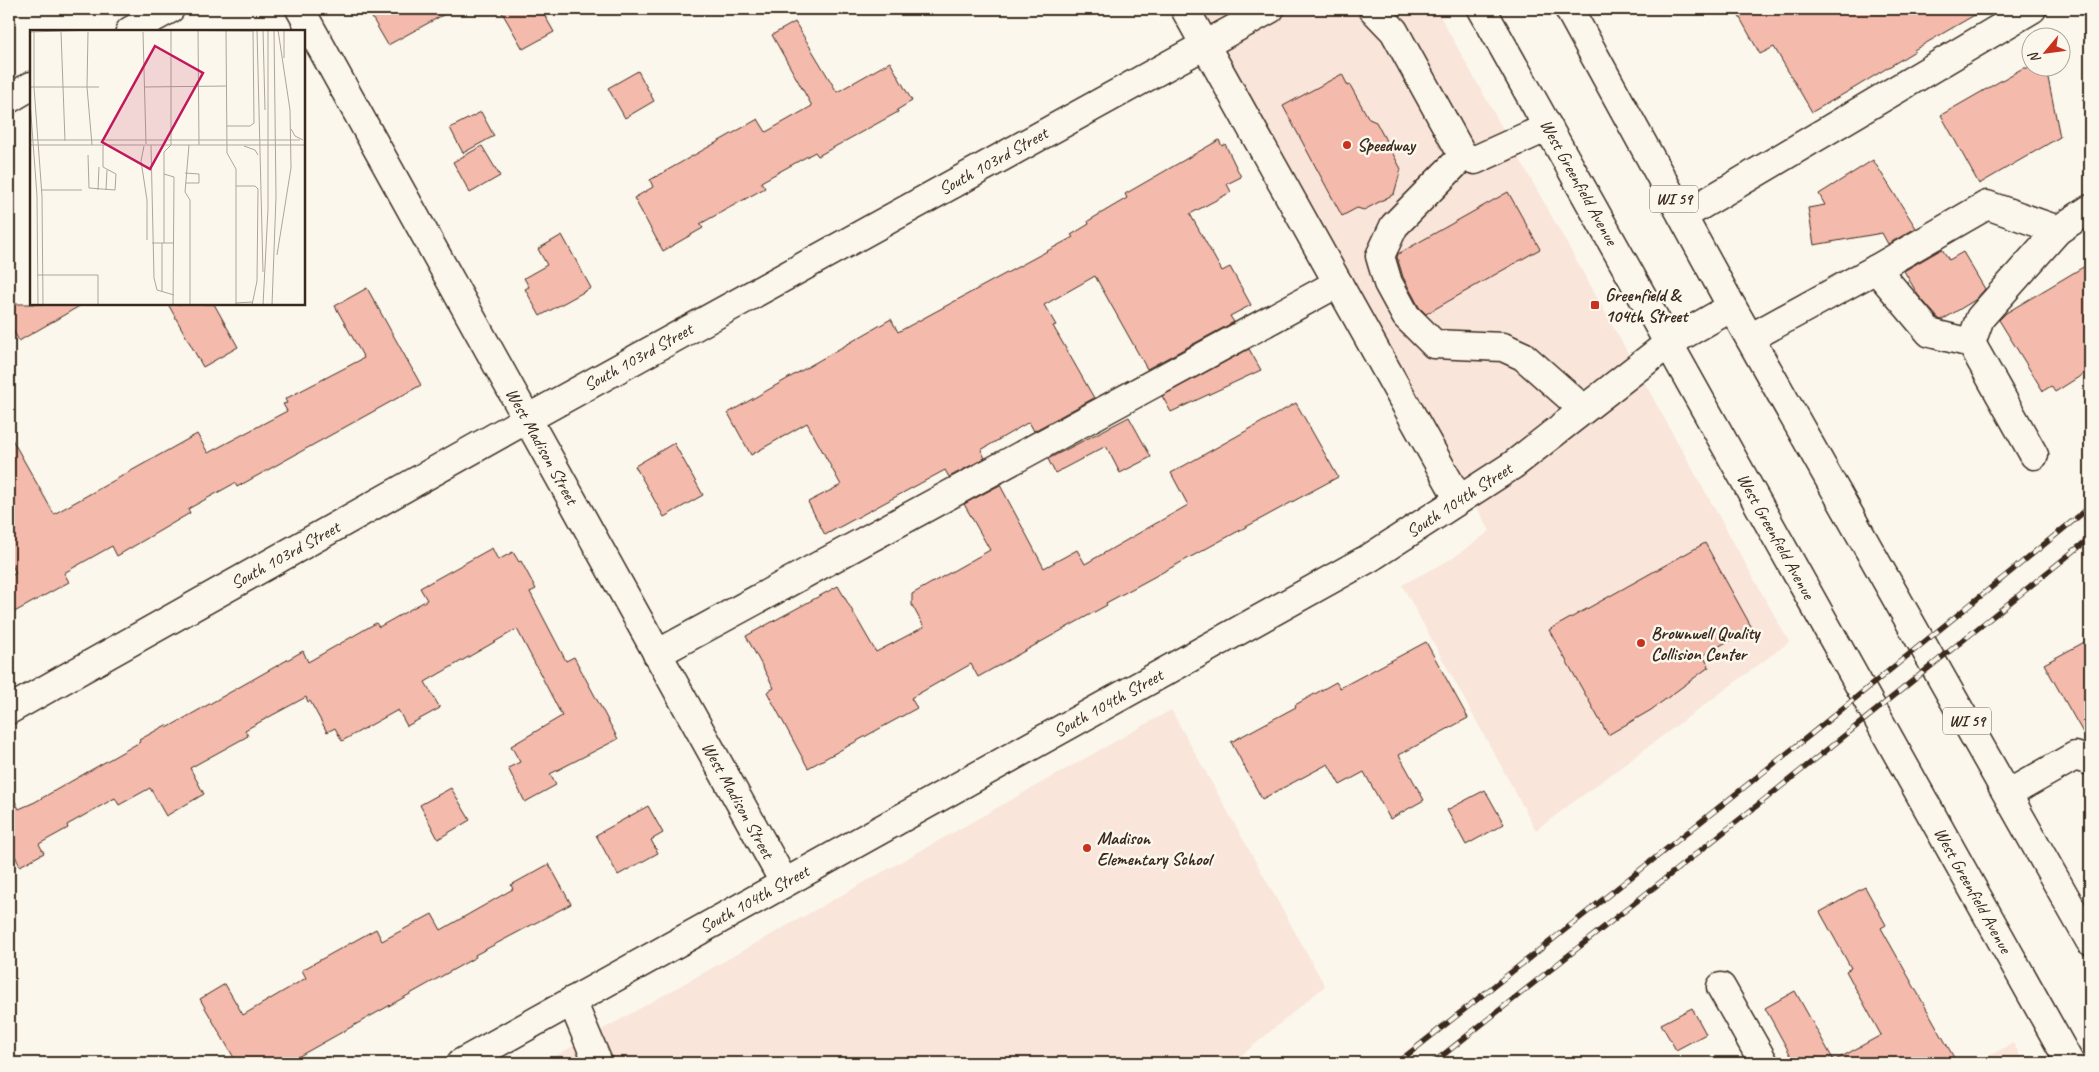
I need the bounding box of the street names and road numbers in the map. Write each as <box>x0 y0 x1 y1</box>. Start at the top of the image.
street label: West Greenfield Avenue <box>1535 115 1623 250</box>
street label: South 103rd Street <box>935 121 1053 200</box>
road number: WI 59 <box>1650 185 1698 212</box>
street label: South 103rd Street <box>580 317 698 396</box>
street label: West Madison Street <box>501 384 584 510</box>
street label: South 104th Street <box>1402 457 1518 542</box>
street label: West Greenfield Avenue <box>1732 469 1820 604</box>
street label: South 103rd Street <box>227 515 345 594</box>
street label: South 104th Street <box>1049 663 1168 742</box>
road number: WI 59 <box>1943 708 1991 734</box>
street label: West Madison Street <box>697 738 780 864</box>
street label: West Greenfield Avenue <box>1929 823 2017 958</box>
street label: South 104th Street <box>695 859 814 938</box>

